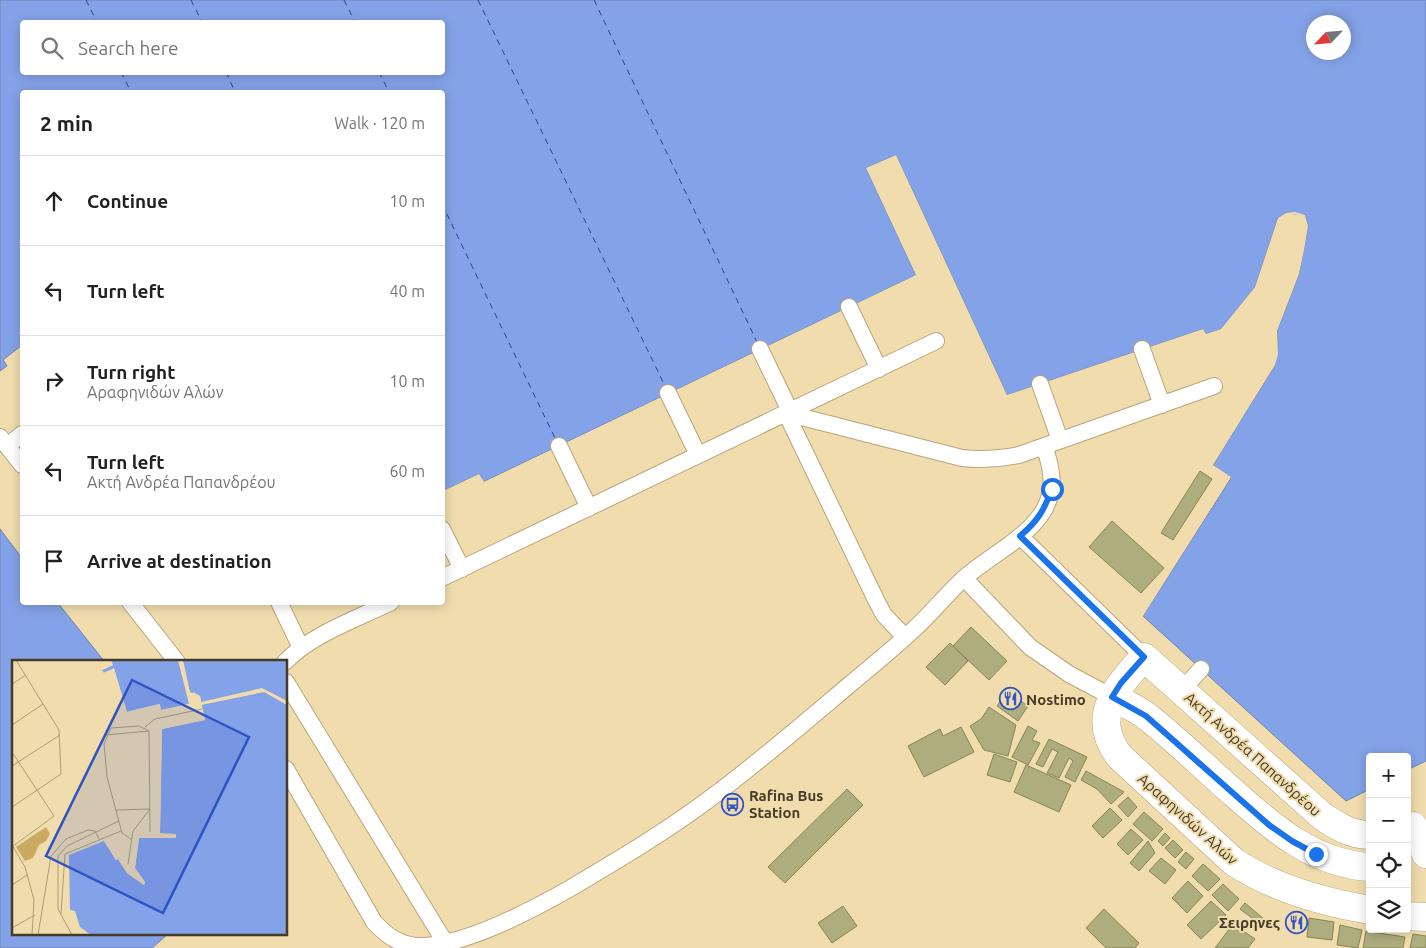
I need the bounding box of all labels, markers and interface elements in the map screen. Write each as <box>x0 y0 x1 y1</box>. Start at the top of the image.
north arrow <box>1306 15 1351 60</box>
search box <box>20 20 445 75</box>
icon: search <box>38 34 66 62</box>
text: Search here <box>78 37 178 59</box>
text: 2 min <box>40 111 93 135</box>
text: Walk · 120 m <box>334 114 425 132</box>
icon: ahead <box>40 187 68 215</box>
text: Continue <box>87 190 168 212</box>
text: 10 m <box>389 192 425 210</box>
icon: left <box>40 277 68 305</box>
text: Turn left <box>87 280 165 302</box>
text: 40 m <box>389 282 425 300</box>
text: Turn right <box>87 361 175 383</box>
icon: right <box>40 367 68 395</box>
text: 10 m <box>389 372 425 390</box>
text: Αραφηνιδών Αλών <box>87 383 223 401</box>
text: Turn left <box>87 451 165 473</box>
icon: left <box>40 457 68 485</box>
text: 60 m <box>389 462 425 480</box>
text: Ακτή Ανδρέα Παπανδρέου <box>87 473 276 491</box>
route start <box>1041 478 1064 501</box>
icon: arrive <box>40 547 68 575</box>
text: Arrive at destination <box>87 550 272 572</box>
inset map <box>12 660 288 936</box>
restaurant icon: Nostimo <box>998 687 1022 711</box>
street label: Ακτή Ανδρέα Παπανδρέου <box>1182 688 1324 820</box>
place label: Nostimo <box>1026 691 1086 708</box>
map controls <box>1366 753 1411 933</box>
button: + <box>1366 753 1411 798</box>
street label: Αραφηνιδών Αλών <box>1135 770 1241 868</box>
place label: Rafina Bus Station <box>749 787 823 821</box>
bus stop icon: Rafina Bus Station <box>721 792 745 816</box>
button: − <box>1366 798 1411 843</box>
route end <box>1305 843 1328 866</box>
button: locate <box>1366 843 1411 888</box>
button: layers <box>1366 888 1411 933</box>
restaurant icon: Σειρηνες <box>1284 910 1308 934</box>
place label: Σειρηνες <box>1219 914 1280 931</box>

